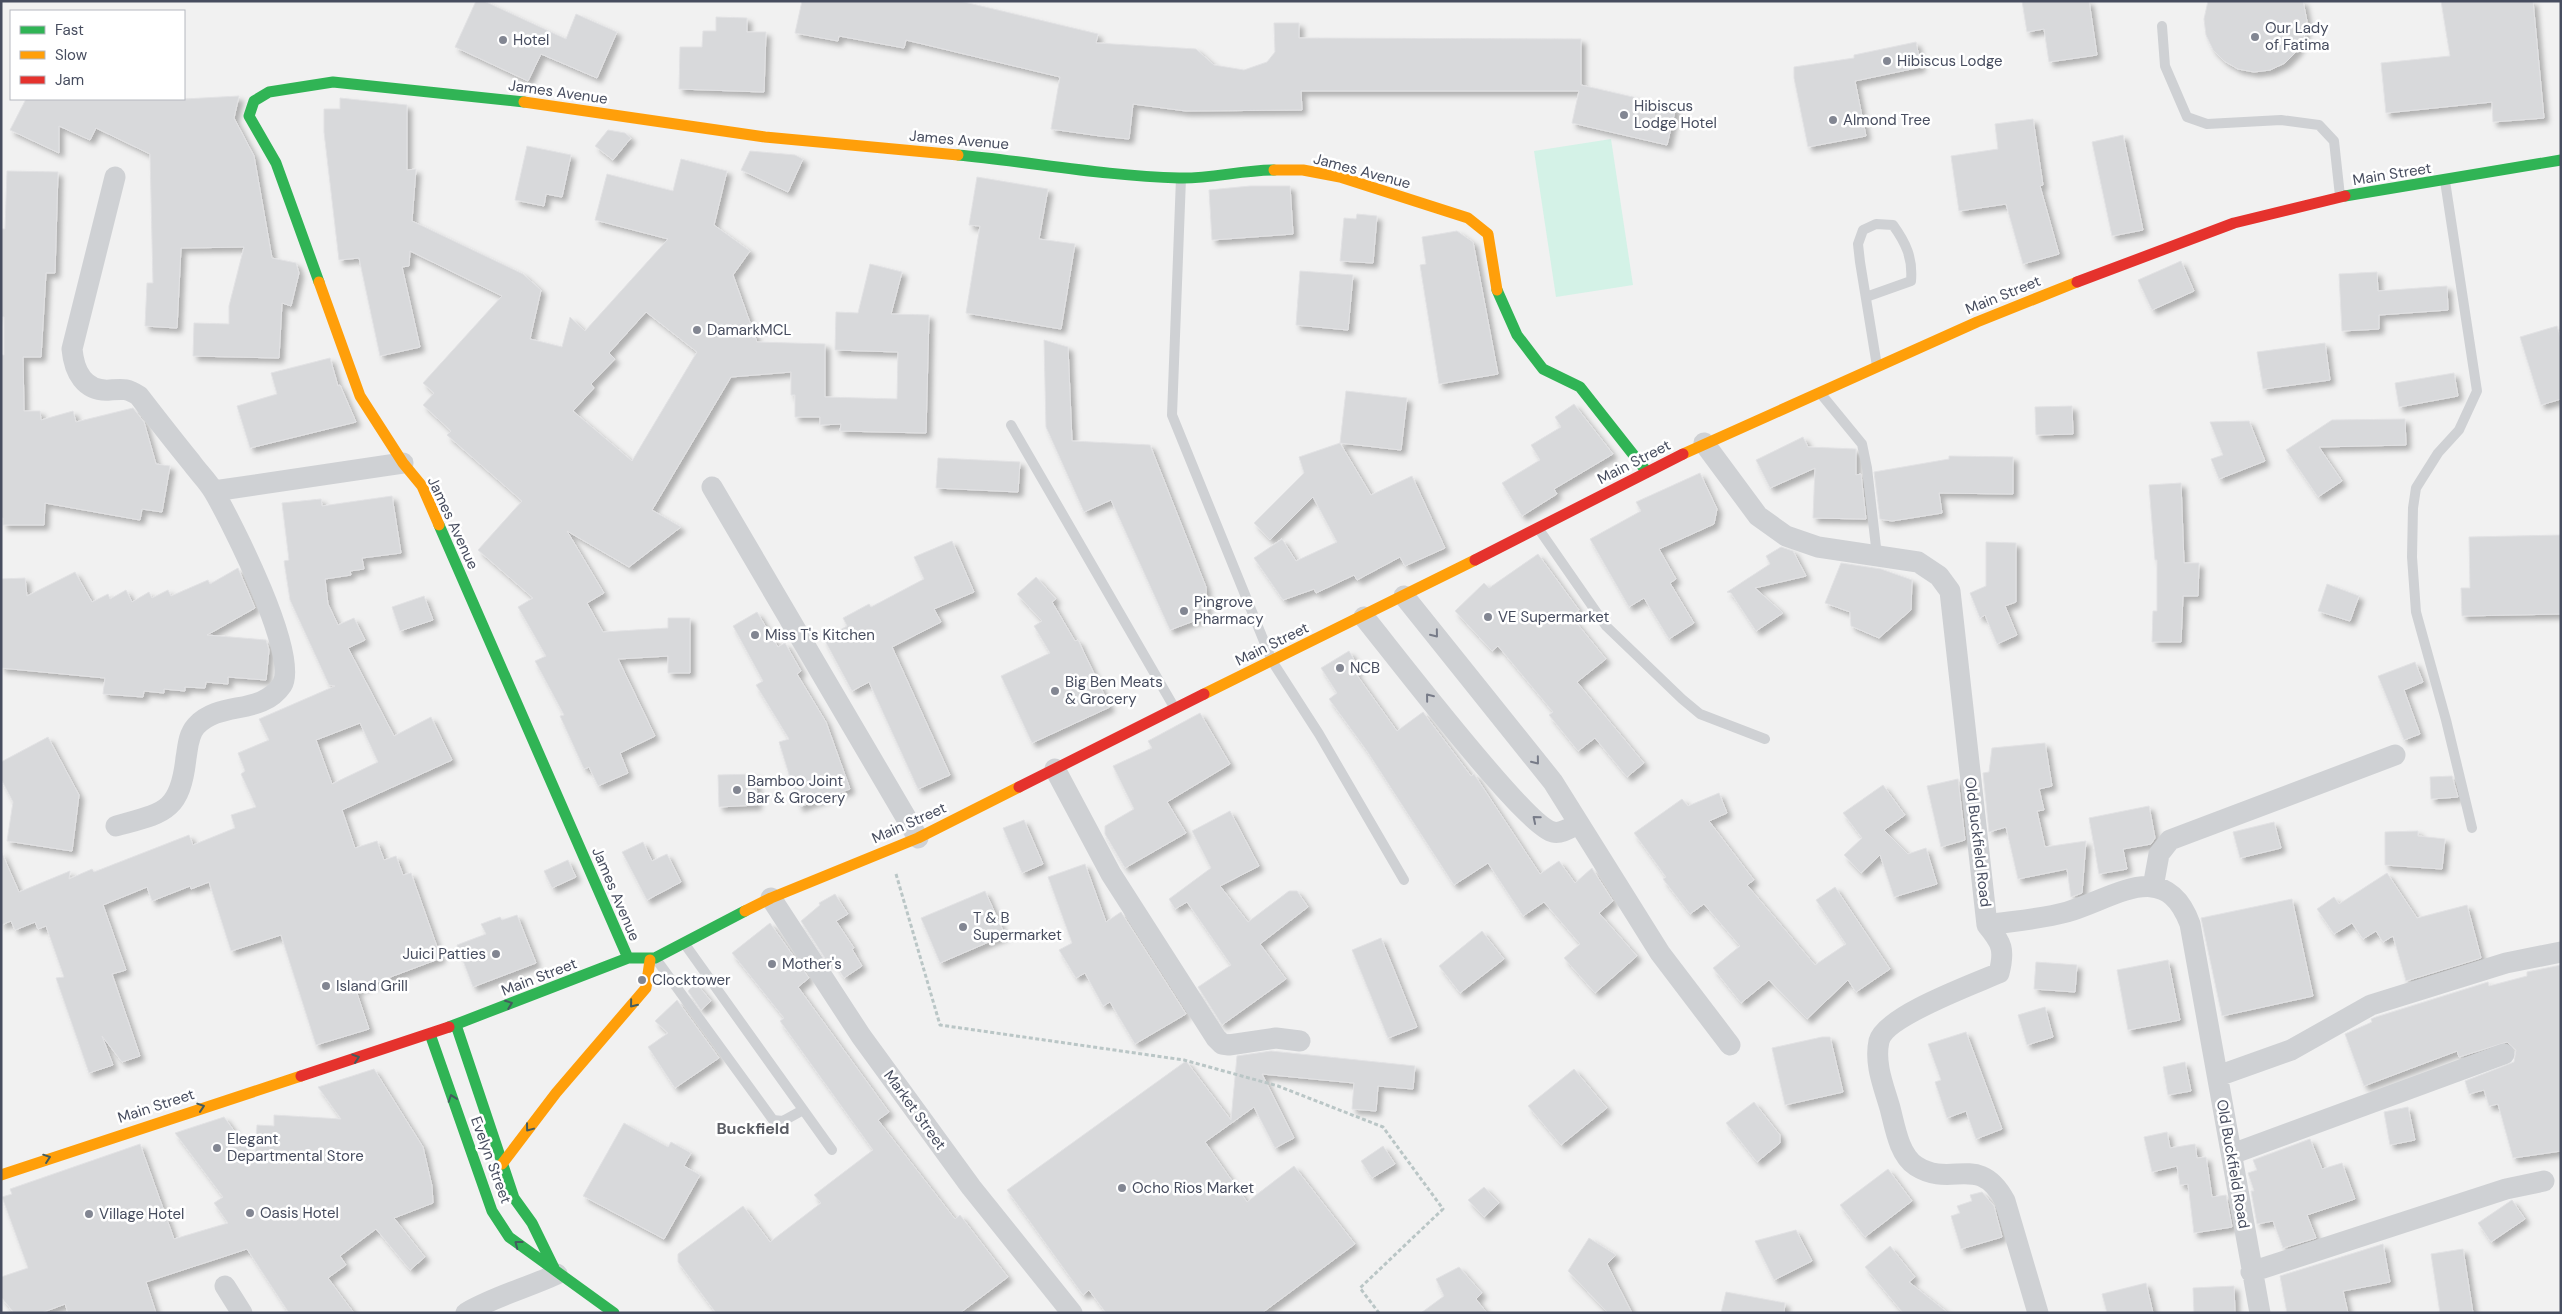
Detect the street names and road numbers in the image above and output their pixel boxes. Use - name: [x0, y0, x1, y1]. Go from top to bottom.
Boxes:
- street label: James Avenue: [507, 75, 609, 109]
- street label: James Avenue: [908, 126, 1010, 154]
- street label: James Avenue: [1311, 148, 1413, 194]
- street label: Main Street: [2351, 158, 2433, 190]
- street label: Main Street: [1962, 271, 2044, 319]
- street label: Main Street: [1594, 435, 1674, 489]
- street label: James Avenue: [423, 473, 483, 573]
- street label: Main Street: [1232, 618, 1312, 670]
- street label: Old Buckfield Road: [1960, 776, 1996, 908]
- street label: Main Street: [869, 798, 949, 848]
- street label: James Avenue: [587, 844, 645, 944]
- street label: Main Street: [498, 953, 580, 1001]
- street label: Market Street: [879, 1066, 951, 1154]
- street label: Main Street: [115, 1084, 197, 1128]
- street label: Old Buckfield Road: [2212, 1098, 2254, 1230]
- street label: Evelyn Street: [466, 1114, 516, 1206]

